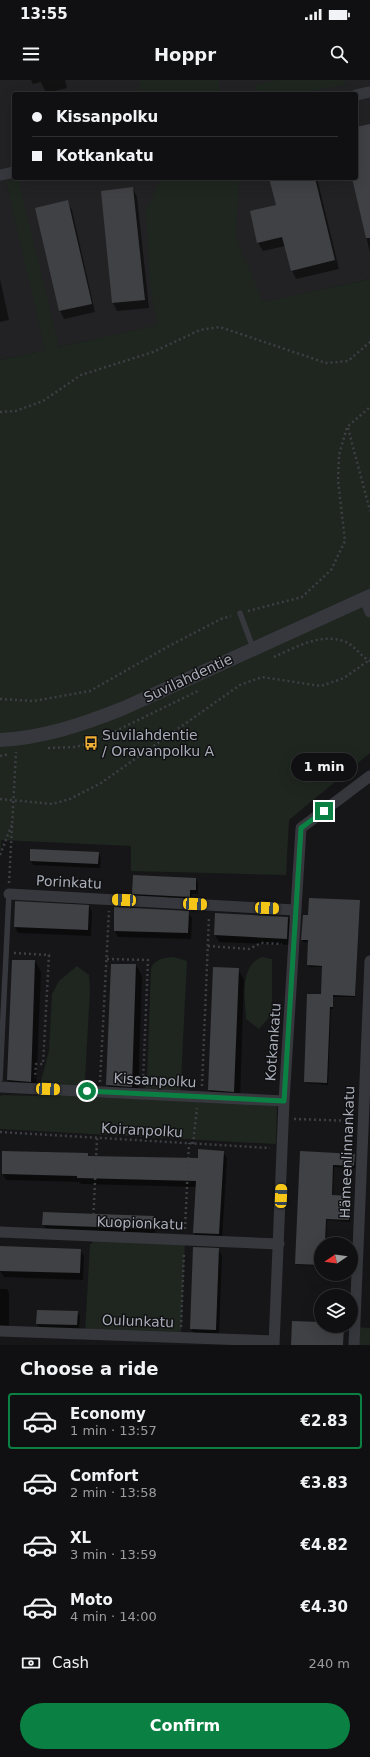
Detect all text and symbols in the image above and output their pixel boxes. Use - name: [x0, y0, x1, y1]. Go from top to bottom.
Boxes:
- text: 13:55: [20, 5, 68, 23]
- icon: menu: [20, 43, 42, 65]
- icon: search: [328, 43, 350, 65]
- text: Hoppr: [154, 44, 216, 65]
- text: Kissanpolku: [56, 108, 158, 126]
- text: Kotkankatu: [56, 147, 154, 165]
- street label: Suvilahdentie: [141, 651, 235, 705]
- place label: Suvilahdentie / Oravanpolku A: [102, 727, 215, 759]
- bus stop icon: Suvilahdentie / Oravanpolku A: [83, 735, 99, 751]
- callout: 1 min: [291, 753, 357, 781]
- text: 1 min: [304, 759, 344, 774]
- route end: [315, 802, 333, 820]
- street label: Porinkatu: [36, 872, 102, 892]
- car: [112, 893, 136, 907]
- car: [183, 897, 207, 911]
- car: [255, 901, 279, 915]
- street label: Kotkankatu: [262, 1002, 284, 1082]
- street label: Kissanpolku: [113, 1070, 197, 1090]
- car: [36, 1082, 60, 1096]
- route start: [78, 1082, 96, 1100]
- street label: Hämeenlinnankatu: [337, 1085, 357, 1219]
- street label: Koiranpolku: [101, 1120, 183, 1140]
- car: [275, 1184, 287, 1208]
- street label: Kuopionkatu: [96, 1213, 184, 1233]
- north arrow: [314, 1237, 358, 1281]
- map controls: [314, 1237, 358, 1333]
- button: layers: [314, 1289, 358, 1333]
- street label: Oulunkatu: [102, 1312, 174, 1330]
- text: Choose a ride: [20, 1358, 159, 1379]
- icon: car: [22, 1403, 58, 1439]
- text: Economy: [70, 1405, 146, 1423]
- text: €2.83: [301, 1412, 348, 1430]
- text: 1 min · 13:57: [70, 1423, 157, 1438]
- icon: car: [22, 1465, 58, 1501]
- text: Comfort: [70, 1467, 138, 1485]
- text: €3.83: [301, 1474, 348, 1492]
- text: 2 min · 13:58: [70, 1485, 157, 1500]
- icon: car: [22, 1527, 58, 1563]
- text: XL: [70, 1529, 91, 1547]
- text: €4.82: [301, 1536, 348, 1554]
- text: 3 min · 13:59: [70, 1547, 157, 1562]
- icon: car: [22, 1589, 58, 1625]
- text: Moto: [70, 1591, 113, 1609]
- text: €4.30: [301, 1598, 348, 1616]
- text: 4 min · 14:00: [70, 1609, 157, 1624]
- icon: cash: [20, 1652, 42, 1674]
- text: Cash: [52, 1654, 89, 1672]
- text: 240 m: [308, 1656, 350, 1671]
- button: Confirm: [20, 1703, 350, 1749]

